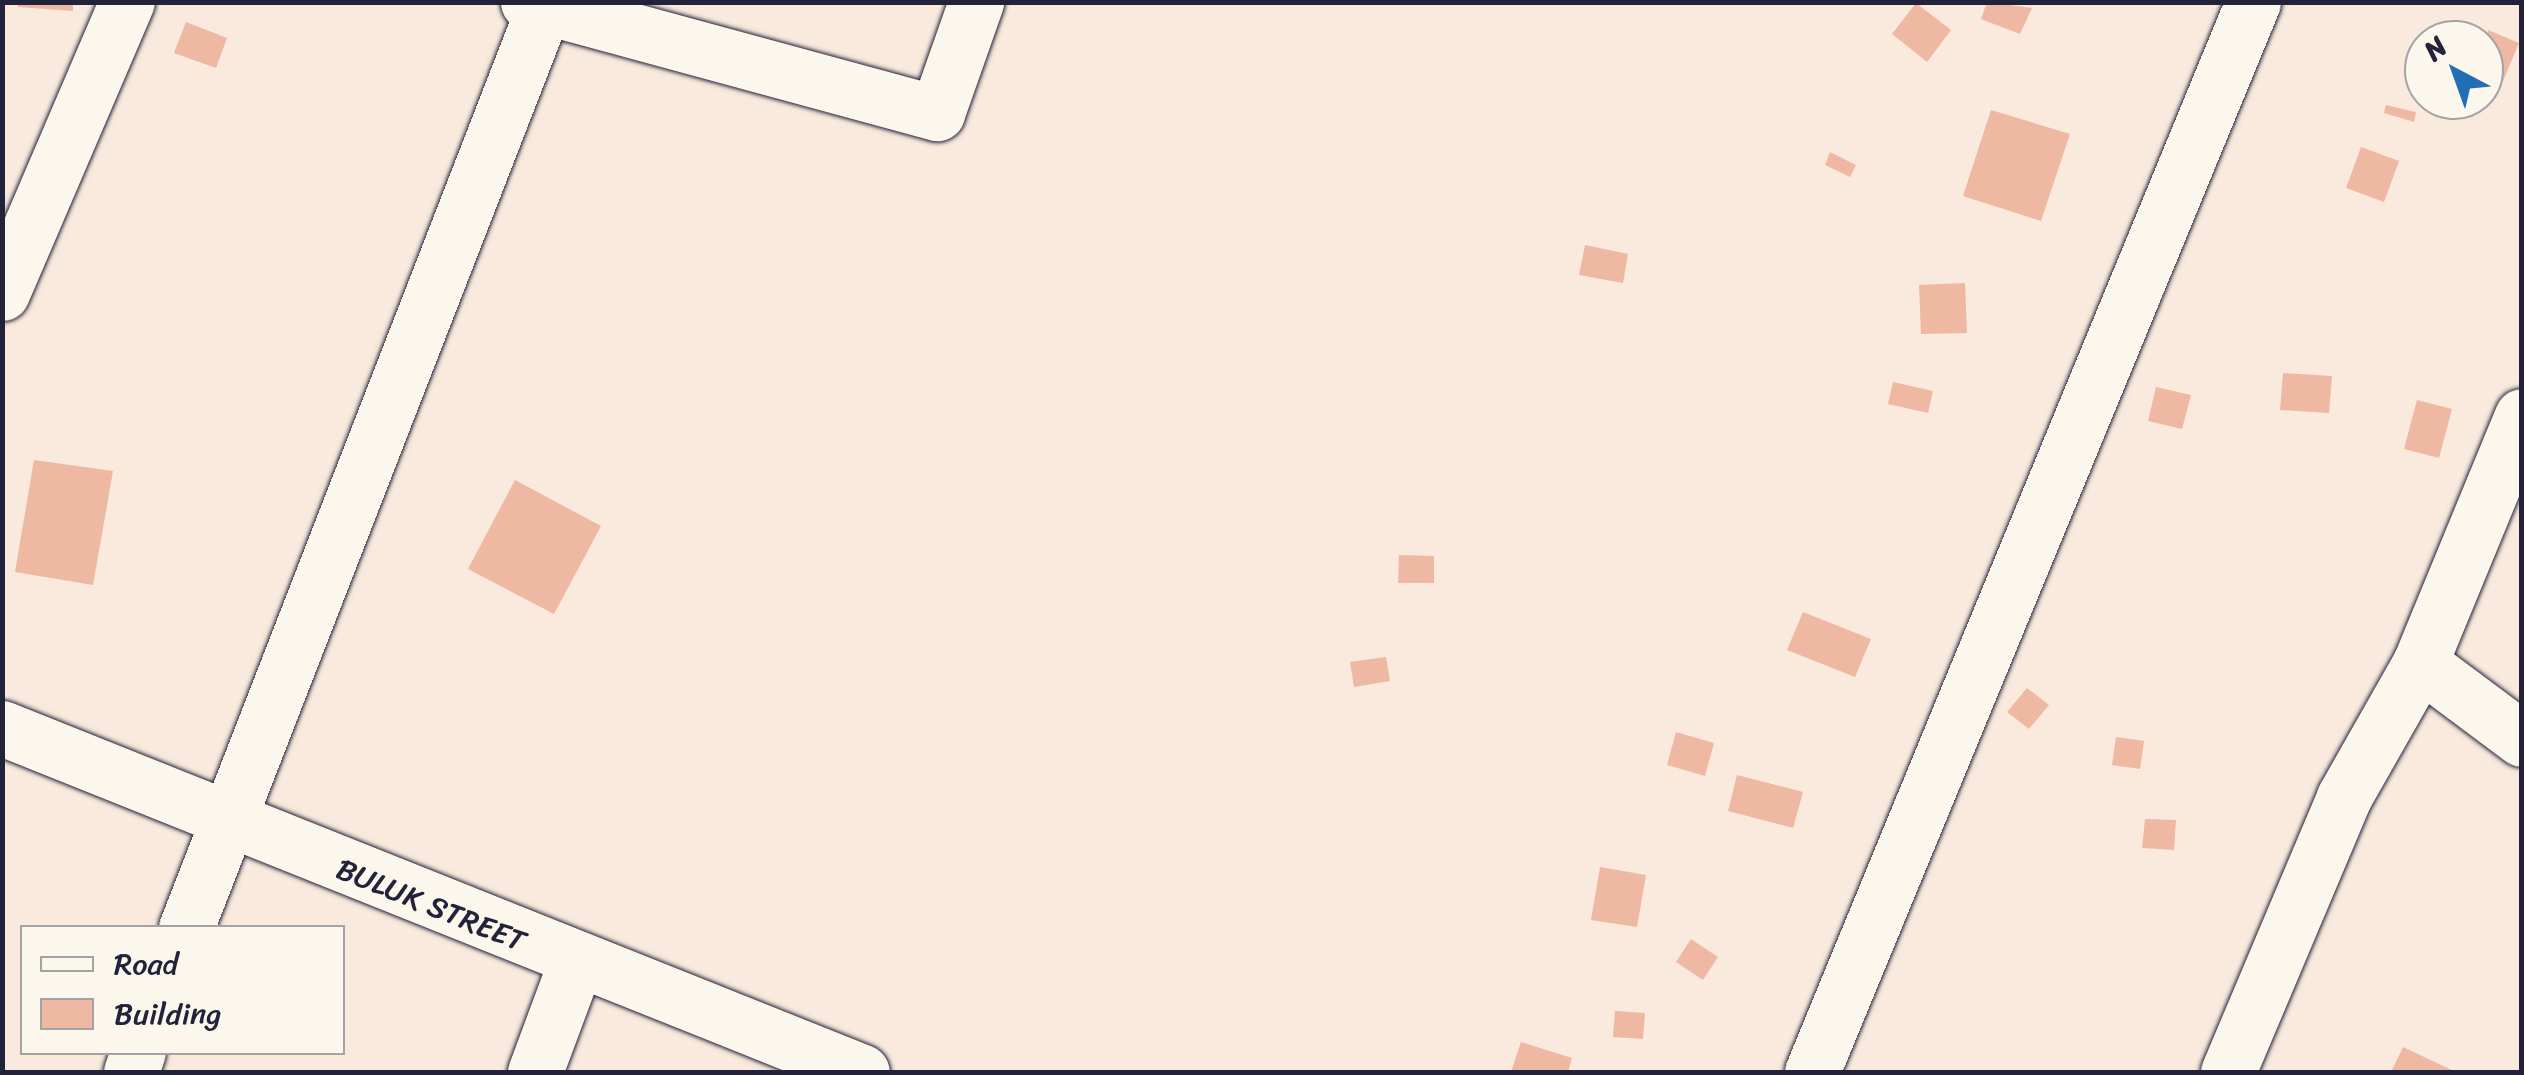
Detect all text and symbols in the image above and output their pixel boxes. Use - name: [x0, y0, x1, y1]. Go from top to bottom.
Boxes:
- north arrow: [2404, 20, 2504, 120]
- text: N: [2412, 24, 2459, 73]
- street label: BULUK STREET: [331, 851, 531, 959]
- legend: [20, 925, 345, 1055]
- text: Road: [114, 937, 178, 991]
- text: Building: [114, 987, 221, 1041]

